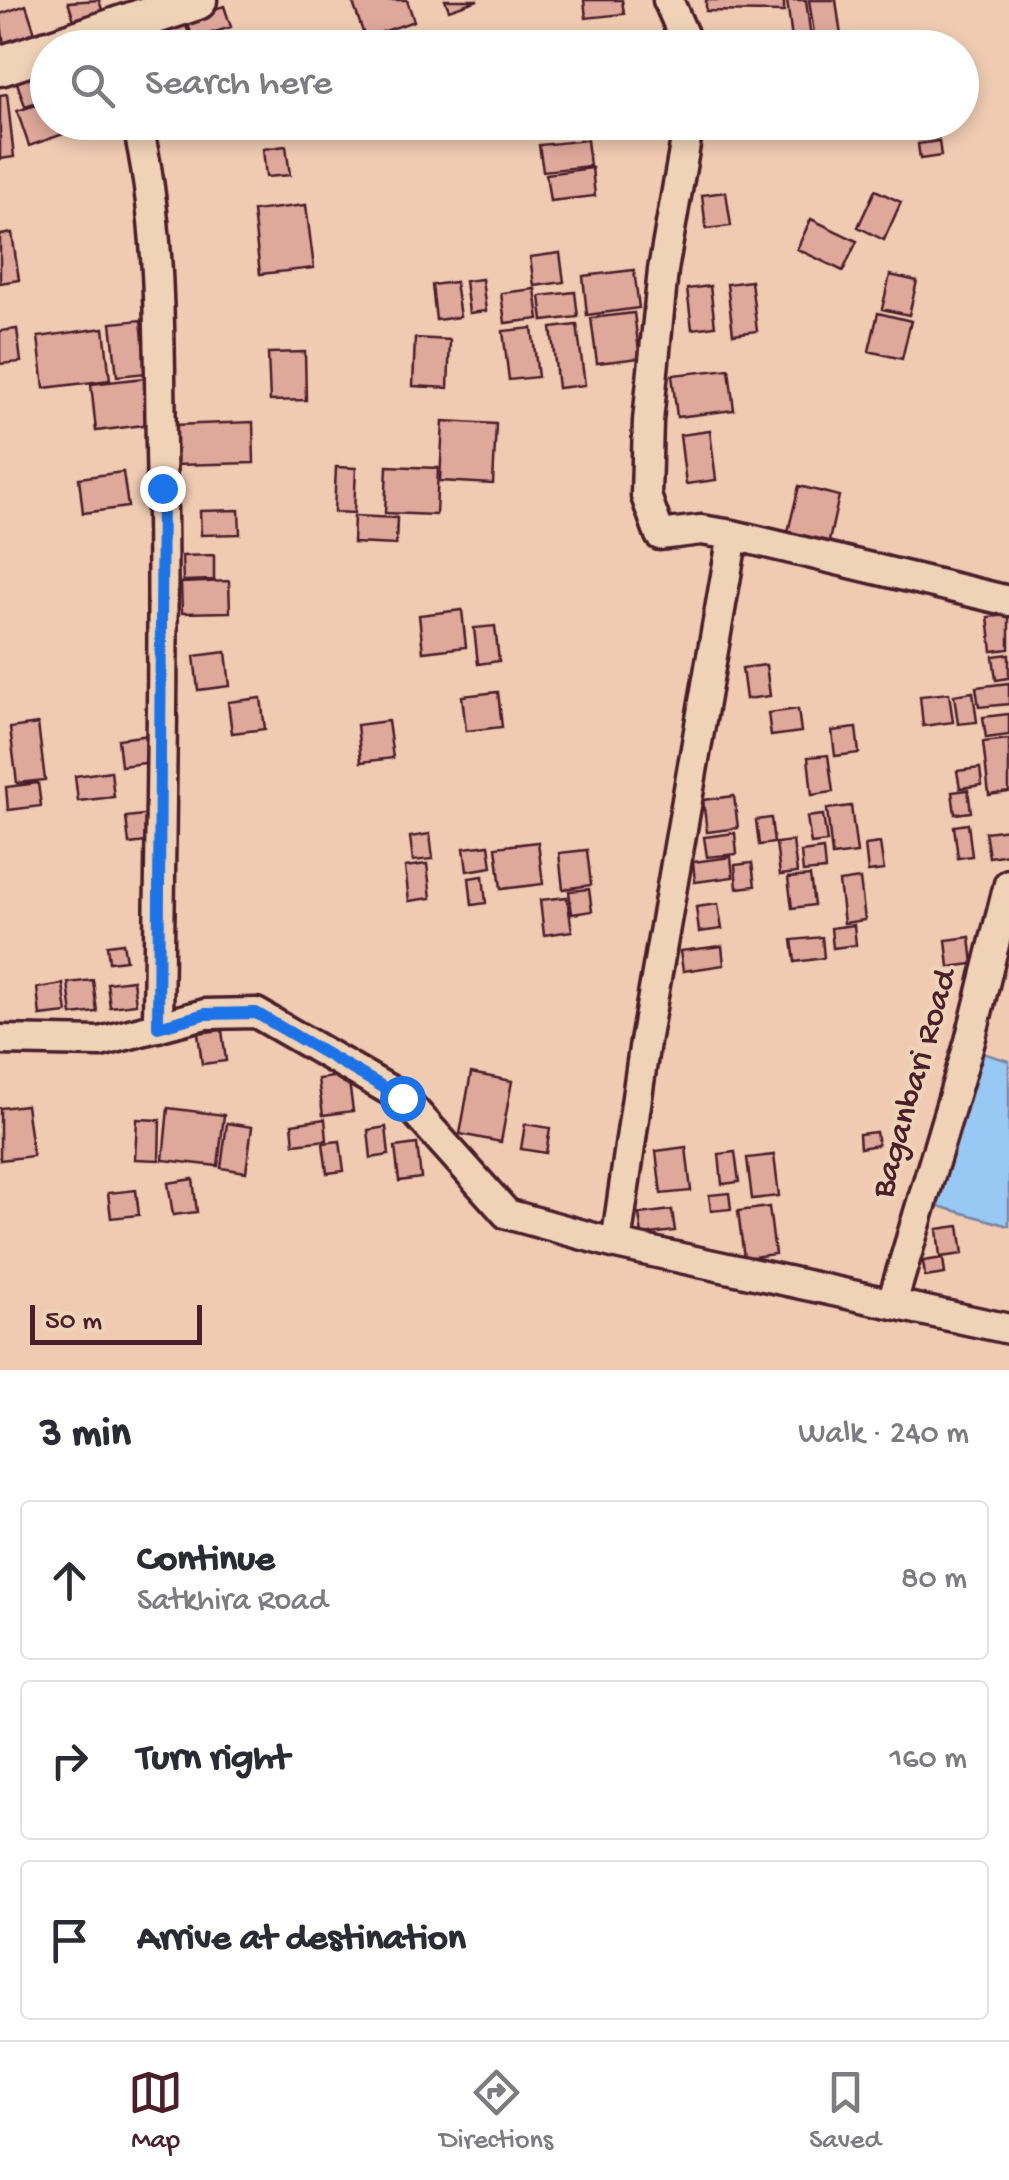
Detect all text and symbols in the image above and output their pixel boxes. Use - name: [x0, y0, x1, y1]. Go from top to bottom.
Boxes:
- search box: [30, 30, 979, 140]
- icon: search: [65, 58, 120, 113]
- text: Search here: [145, 63, 332, 107]
- route end: [140, 466, 186, 512]
- street label: Baganbari Road: [864, 963, 969, 1204]
- route start: [380, 1076, 426, 1122]
- scale bar: [30, 1300, 202, 1344]
- text: 50 m: [45, 1306, 102, 1339]
- text: 3 min: [40, 1411, 131, 1460]
- text: Walk · 240 m: [798, 1416, 969, 1454]
- text: Continue: [137, 1539, 275, 1583]
- icon: ahead: [42, 1553, 97, 1608]
- text: 80 m: [901, 1561, 967, 1599]
- text: Satkhira Road: [137, 1583, 328, 1621]
- icon: right: [42, 1733, 97, 1788]
- text: Turn right: [137, 1738, 289, 1782]
- text: 160 m: [889, 1741, 967, 1779]
- icon: arrive: [42, 1913, 97, 1968]
- text: Arrive at destination: [137, 1918, 466, 1962]
- tab: Map: [128, 2065, 183, 2158]
- tab: Directions: [439, 2065, 553, 2158]
- tab: Saved: [809, 2065, 881, 2158]

